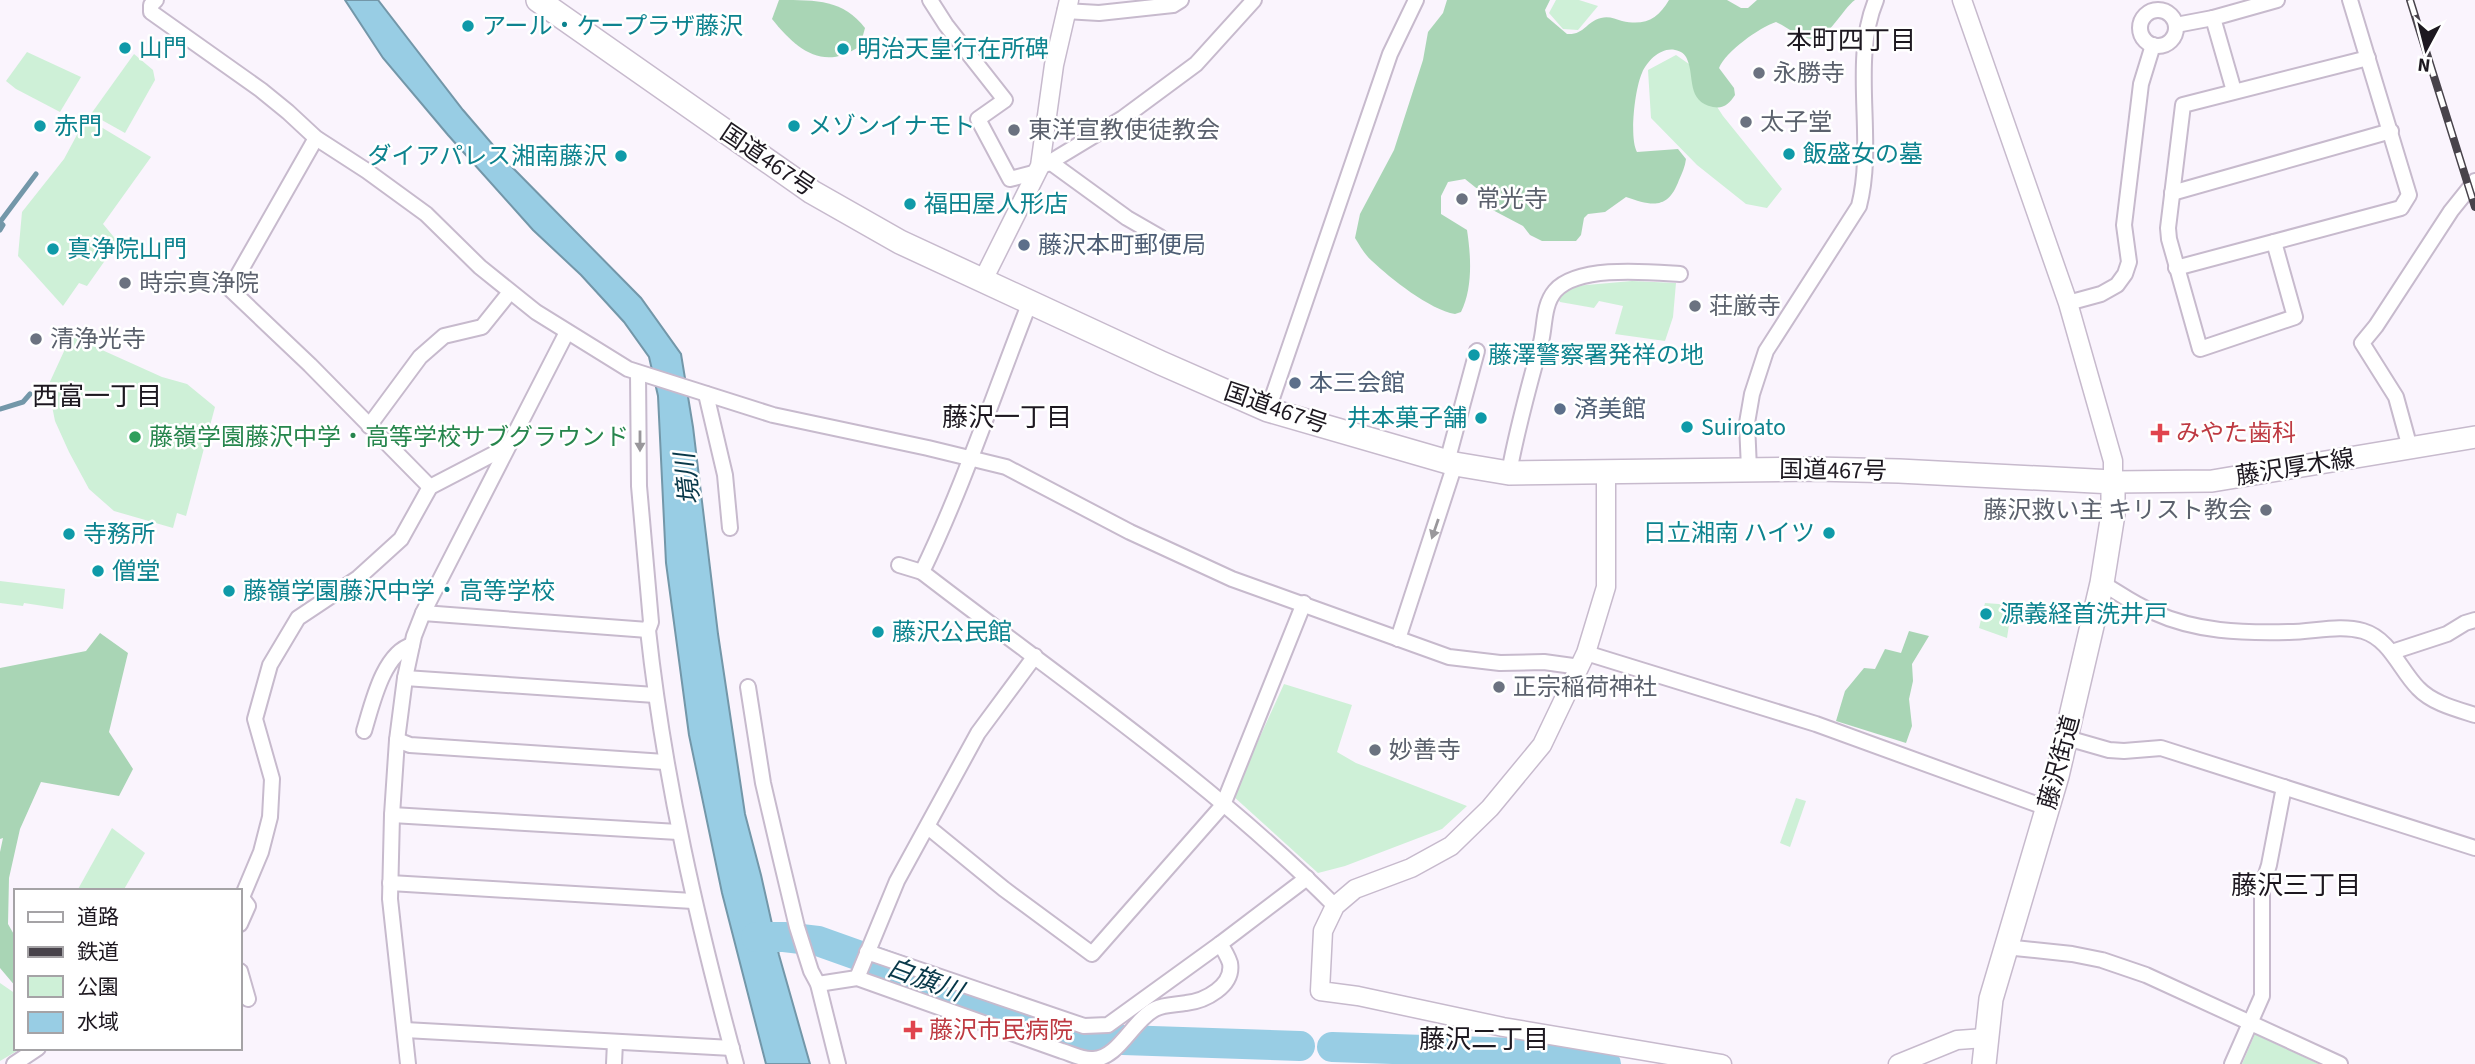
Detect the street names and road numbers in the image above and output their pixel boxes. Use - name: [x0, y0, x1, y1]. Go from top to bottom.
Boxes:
- street label: 国道467号: [713, 116, 822, 205]
- street label: 国道467号: [1219, 374, 1332, 443]
- street label: 藤沢厚木線: [2233, 441, 2357, 494]
- street label: 国道467号: [1779, 452, 1887, 489]
- street label: 藤沢街道: [2030, 711, 2089, 813]

